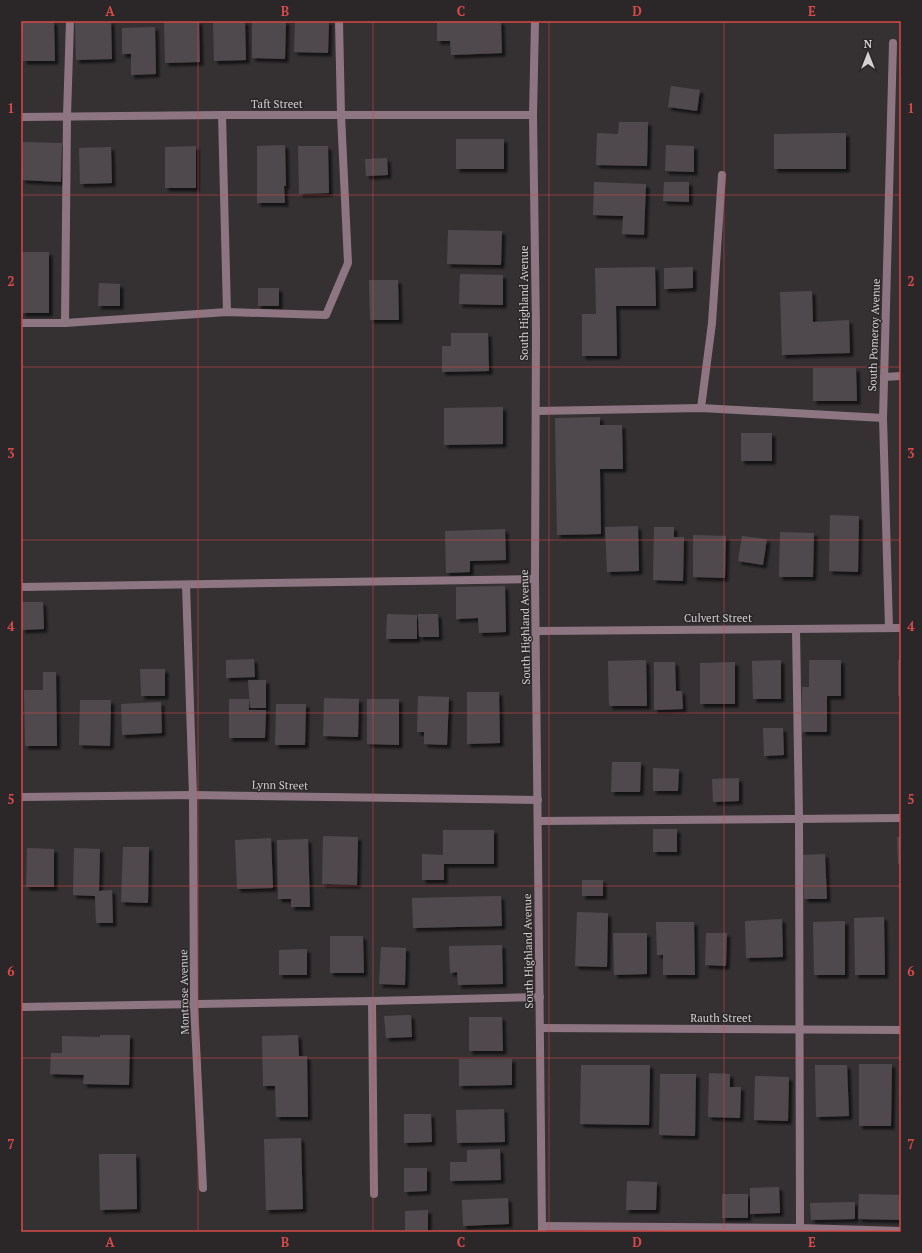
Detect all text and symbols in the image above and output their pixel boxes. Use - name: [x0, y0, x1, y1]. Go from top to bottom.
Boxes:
- text: A: [105, 2, 115, 20]
- text: B: [281, 2, 289, 20]
- text: C: [457, 2, 465, 20]
- text: D: [632, 2, 642, 20]
- text: E: [808, 2, 816, 20]
- north arrow: [848, 34, 888, 74]
- text: N: [864, 37, 873, 51]
- street label: Taft Street: [251, 97, 303, 111]
- text: 1: [7, 99, 15, 117]
- text: 1: [907, 99, 915, 117]
- street label: South Highland Avenue: [517, 245, 531, 361]
- text: 2: [7, 272, 15, 290]
- text: 2: [907, 272, 915, 290]
- street label: South Pomeroy Avenue: [865, 278, 883, 392]
- text: 3: [7, 444, 15, 462]
- text: 3: [907, 444, 915, 462]
- street label: South Highland Avenue: [517, 569, 533, 685]
- street label: Culvert Street: [684, 611, 752, 625]
- text: 4: [7, 617, 15, 635]
- text: 4: [907, 617, 915, 635]
- street label: Lynn Street: [252, 778, 308, 792]
- text: 5: [7, 790, 15, 808]
- text: 5: [907, 790, 915, 808]
- street label: South Highland Avenue: [520, 893, 536, 1009]
- street label: Montrose Avenue: [176, 949, 192, 1035]
- text: 6: [7, 962, 15, 980]
- text: 6: [907, 962, 915, 980]
- street label: Rauth Street: [690, 1011, 752, 1025]
- text: 7: [7, 1135, 15, 1153]
- text: 7: [907, 1135, 915, 1153]
- text: A: [105, 1233, 115, 1251]
- text: B: [281, 1233, 289, 1251]
- text: C: [457, 1233, 465, 1251]
- text: D: [632, 1233, 642, 1251]
- text: E: [808, 1233, 816, 1251]

